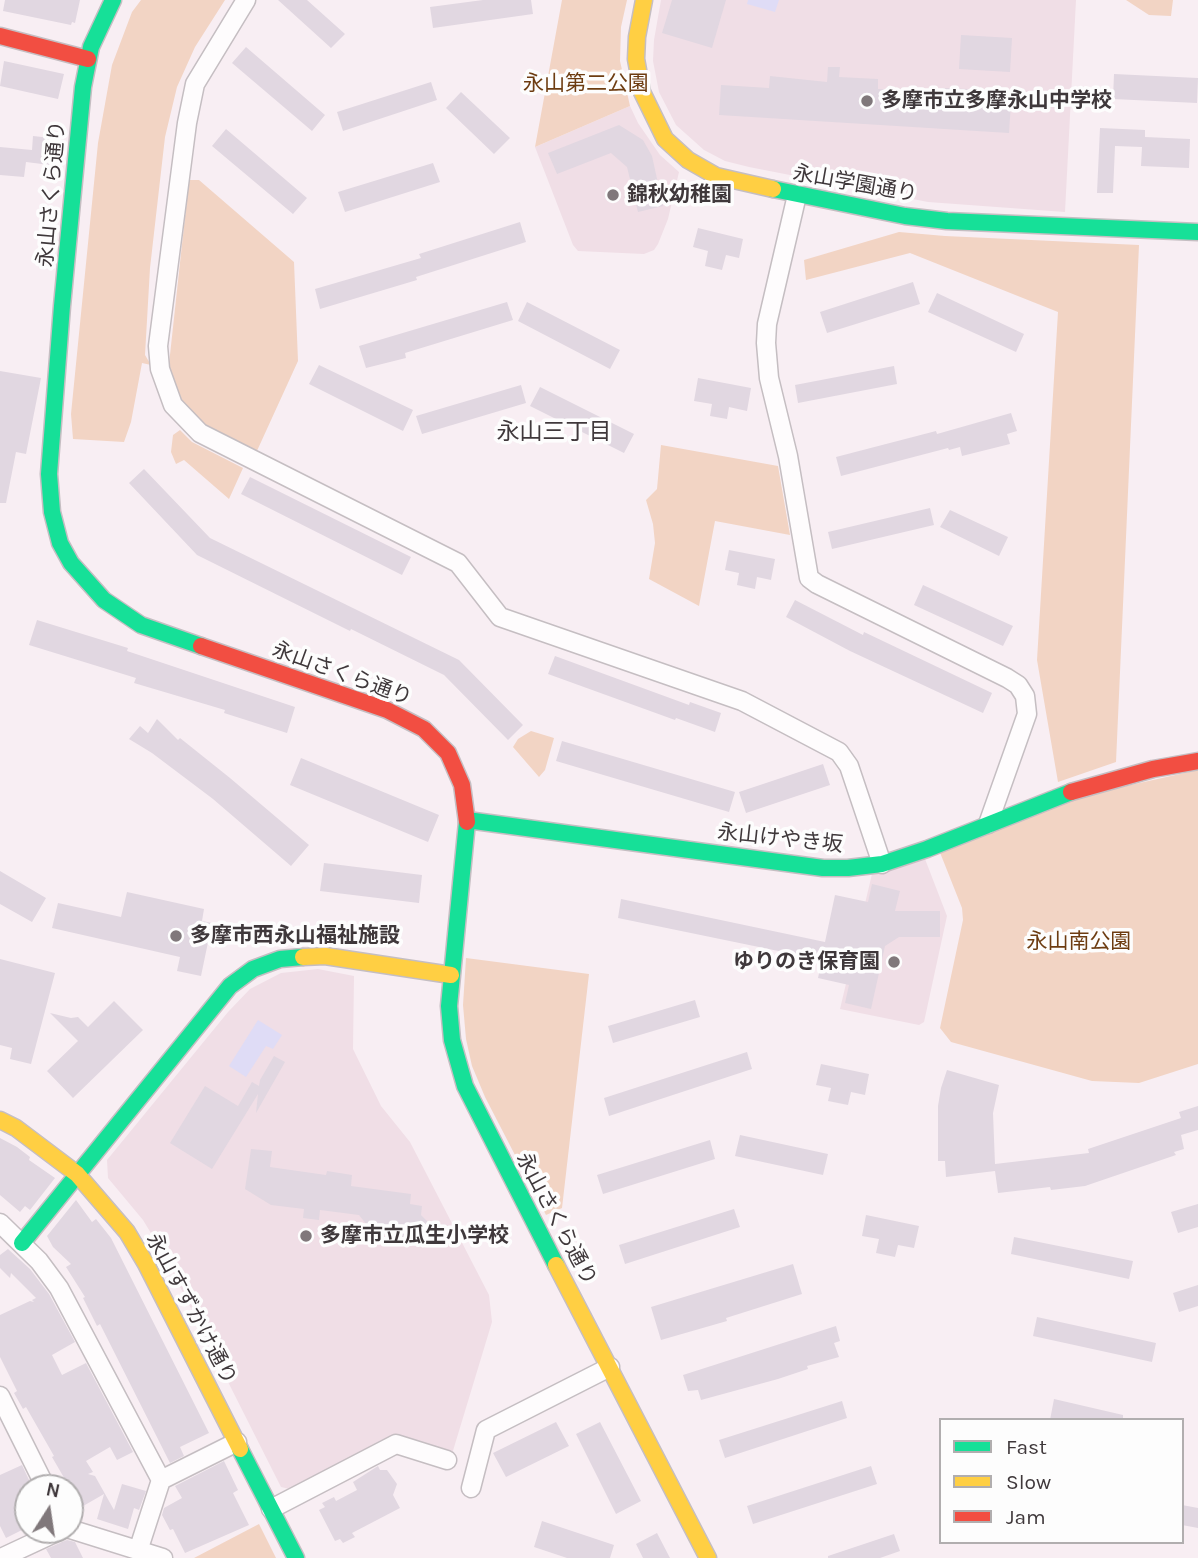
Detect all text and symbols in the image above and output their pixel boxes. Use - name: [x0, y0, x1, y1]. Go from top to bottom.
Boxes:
- park label: 永山第二公園: [523, 71, 649, 97]
- place label: 多摩市立多摩永山中学校: [881, 88, 1112, 114]
- marker: 多摩市立多摩永山中学校: [859, 93, 875, 109]
- street label: 永山さくら通り: [33, 120, 71, 268]
- street label: 永山学園通り: [791, 161, 919, 207]
- place label: 錦秋幼稚園: [627, 182, 732, 208]
- marker: 錦秋幼稚園: [605, 187, 621, 203]
- district label: 永山三丁目: [497, 418, 611, 446]
- street label: 永山さくら通り: [269, 637, 415, 711]
- street label: 永山けやき坂: [716, 820, 844, 858]
- place label: 多摩市西永山福祉施設: [190, 923, 400, 949]
- marker: 多摩市西永山福祉施設: [168, 928, 184, 944]
- park label: 永山南公園: [1027, 929, 1131, 955]
- place label: ゆりのき保育園: [733, 949, 880, 975]
- marker: ゆりのき保育園: [886, 954, 902, 970]
- street label: 永山さくら通り: [510, 1148, 602, 1290]
- place label: 多摩市立瓜生小学校: [320, 1223, 509, 1249]
- marker: 多摩市立瓜生小学校: [298, 1228, 314, 1244]
- street label: 永山すずかけ通り: [140, 1229, 242, 1389]
- legend: [939, 1418, 1184, 1544]
- text: Fast: [1006, 1435, 1047, 1459]
- text: Slow: [1006, 1470, 1051, 1494]
- north arrow: [14, 1474, 84, 1544]
- text: N: [44, 1478, 62, 1503]
- text: Jam: [1006, 1505, 1046, 1529]

